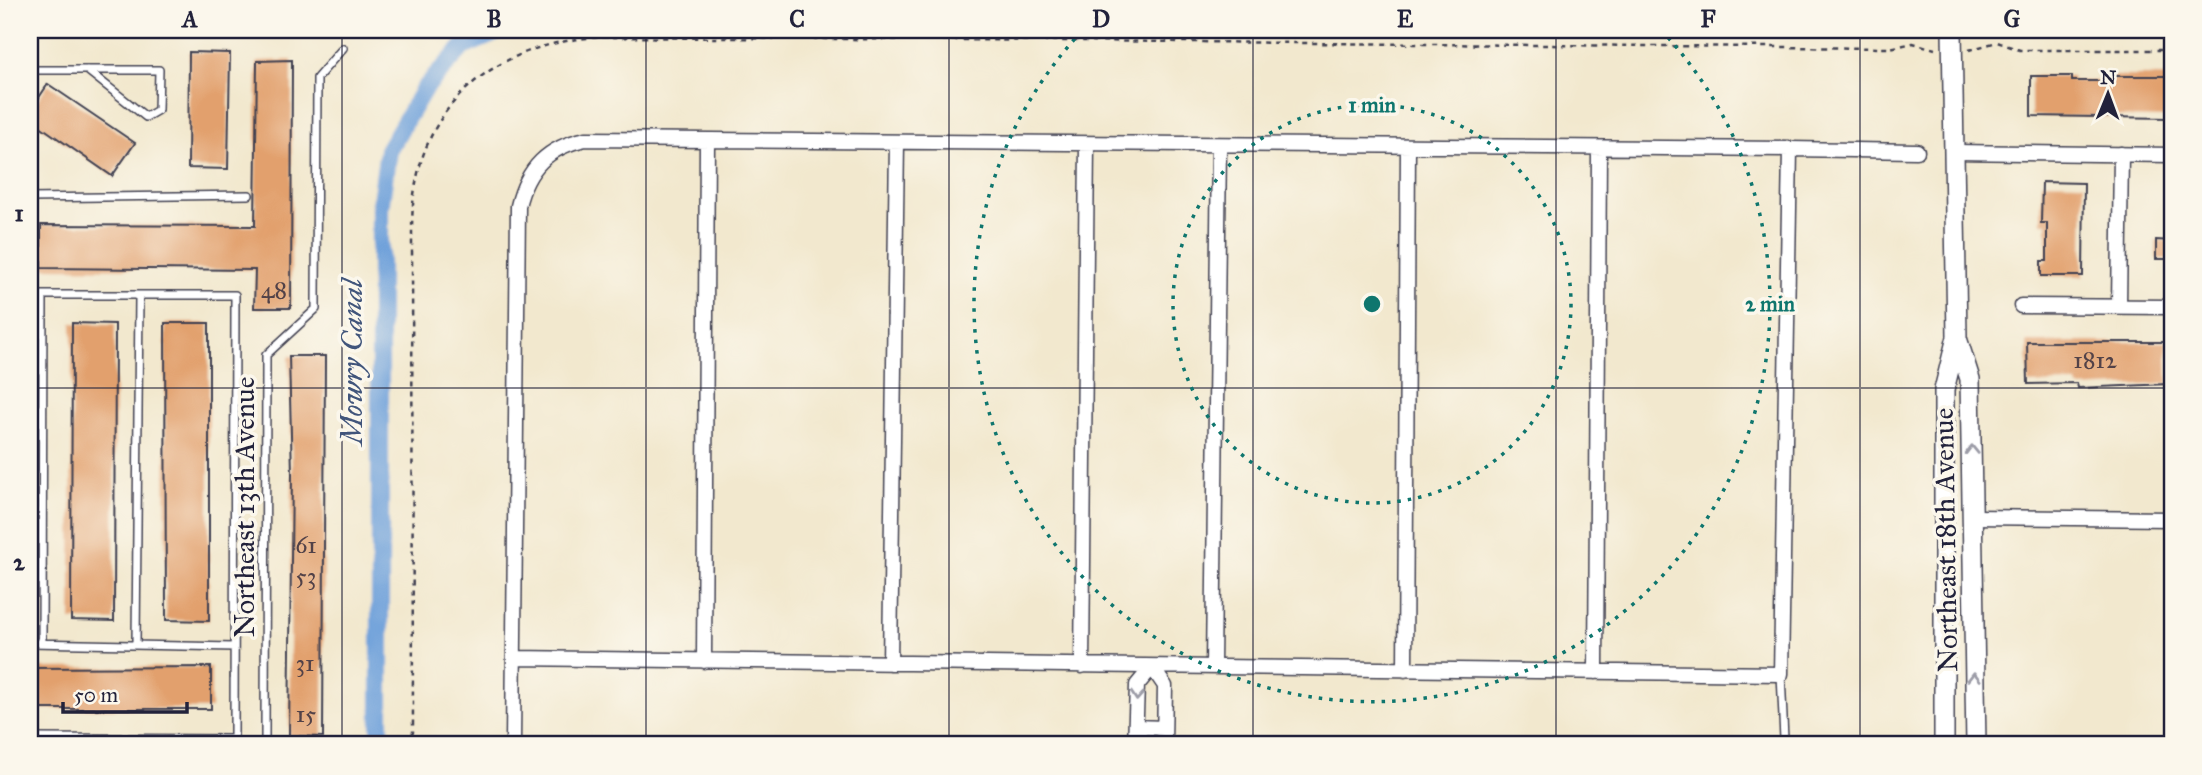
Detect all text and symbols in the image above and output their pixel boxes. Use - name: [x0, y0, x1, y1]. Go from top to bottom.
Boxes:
- text: A: [180, 5, 198, 33]
- text: B: [486, 5, 502, 33]
- text: C: [789, 5, 805, 33]
- text: D: [1092, 5, 1110, 33]
- text: E: [1397, 5, 1414, 33]
- text: F: [1700, 5, 1716, 33]
- text: G: [2004, 5, 2021, 33]
- north arrow: [2072, 60, 2142, 130]
- text: N: [2100, 66, 2117, 89]
- text: 1 min: [1348, 92, 1396, 118]
- text: 1: [14, 199, 24, 227]
- house number: 48: [261, 275, 287, 305]
- water label: Mowry Canal: [334, 276, 370, 448]
- text: 2 min: [1745, 291, 1795, 317]
- centre of rings: [1360, 292, 1384, 316]
- house number: 1812: [2073, 345, 2117, 375]
- street label: Northeast 13th Avenue: [227, 377, 262, 637]
- street label: Northeast 18th Avenue: [1926, 407, 1965, 673]
- one-way arrow: [1964, 444, 1980, 454]
- house number: 61: [295, 530, 317, 560]
- text: 2: [13, 548, 25, 576]
- house number: 53: [296, 561, 316, 591]
- house number: 31: [295, 648, 315, 678]
- scale bar: [63, 670, 187, 714]
- one-way arrow: [1966, 671, 1982, 682]
- text: 50 m: [74, 682, 119, 708]
- one-way arrow: [1130, 691, 1145, 702]
- house number: 15: [296, 699, 316, 729]

